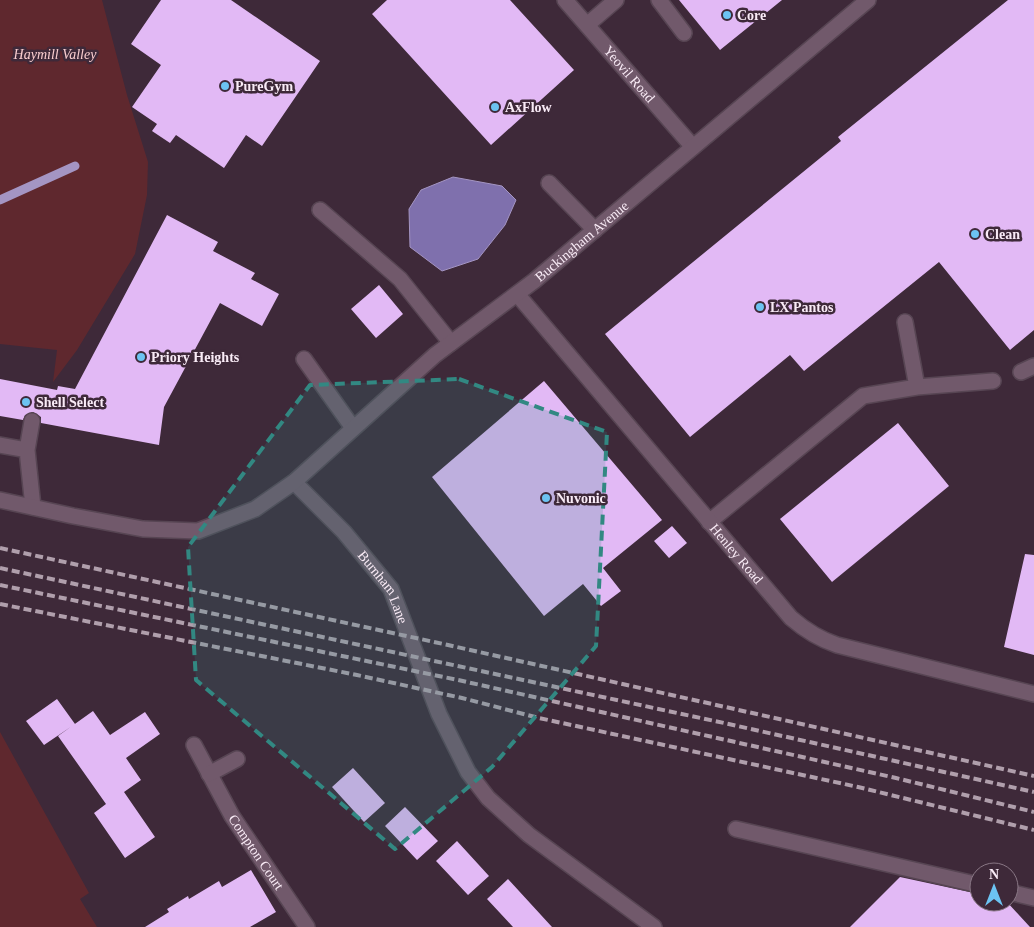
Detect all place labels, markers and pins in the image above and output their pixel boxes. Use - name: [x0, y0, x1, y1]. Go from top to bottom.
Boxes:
- place label: Core: [737, 8, 766, 23]
- marker: Core: [721, 9, 733, 21]
- place label: PureGym: [235, 79, 293, 94]
- marker: PureGym: [219, 80, 231, 92]
- place label: AxFlow: [505, 100, 553, 115]
- marker: AxFlow: [489, 101, 501, 113]
- place label: Clean: [985, 227, 1020, 242]
- marker: Clean: [969, 228, 981, 240]
- place label: LX Pantos: [770, 300, 834, 315]
- marker: LX Pantos: [754, 301, 766, 313]
- place label: Priory Heights: [151, 350, 240, 365]
- marker: Priory Heights: [135, 351, 147, 363]
- place label: Shell Select: [36, 395, 104, 410]
- marker: Shell Select: [20, 396, 32, 408]
- place label: Nuvonic: [556, 491, 606, 506]
- marker: Nuvonic: [540, 492, 552, 504]

